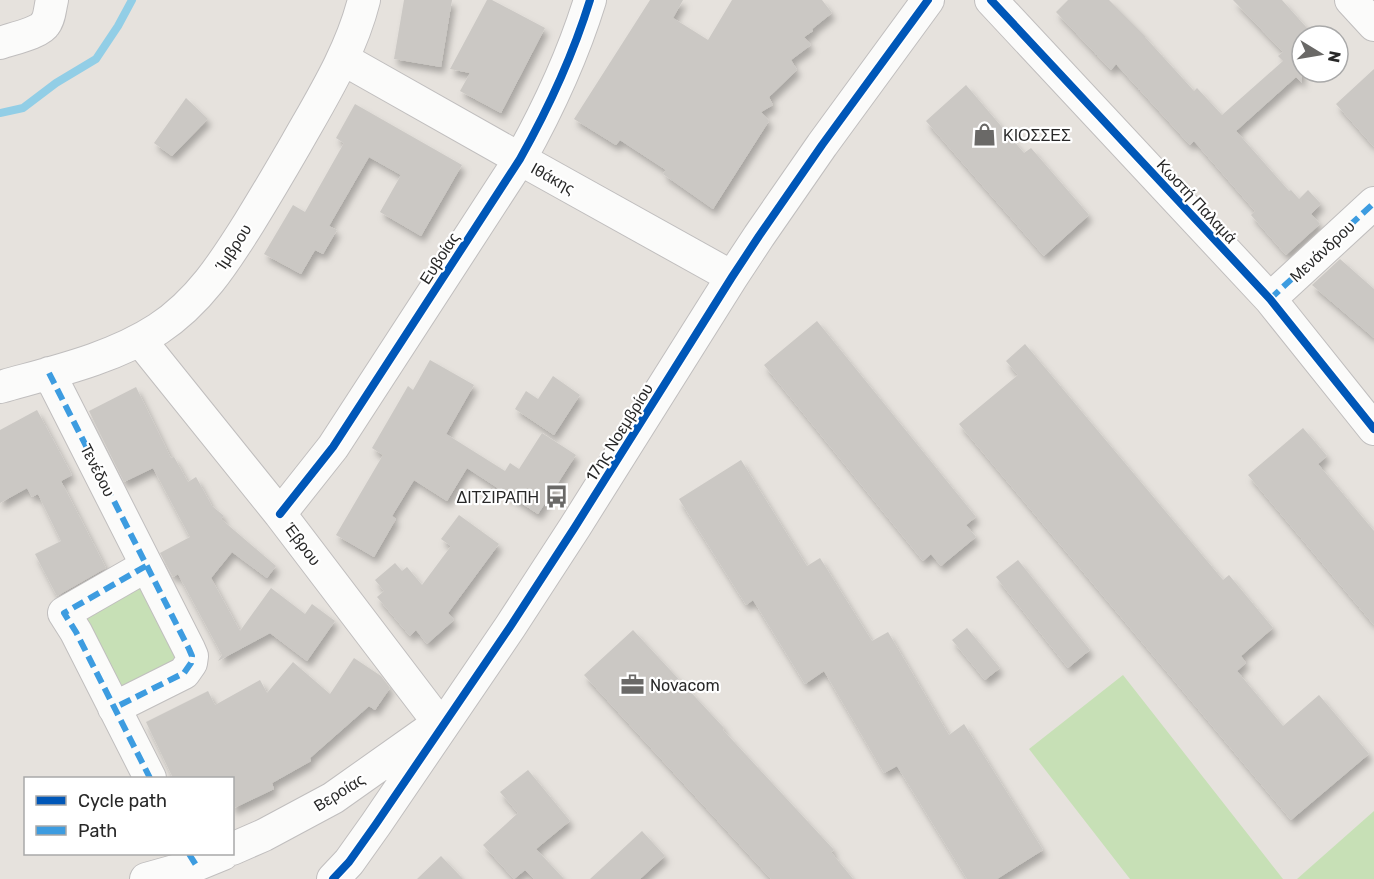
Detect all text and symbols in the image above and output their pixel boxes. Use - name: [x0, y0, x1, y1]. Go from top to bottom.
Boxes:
- north arrow: [1290, 24, 1350, 84]
- text: N: [1324, 49, 1345, 64]
- shop icon: ΚΙΟΣΣΕΣ: [972, 122, 998, 148]
- place label: ΚΙΟΣΣΕΣ: [1003, 126, 1071, 145]
- street label: Κωστή Παλαμά: [1153, 155, 1241, 247]
- street label: Ιθάκης: [528, 159, 578, 198]
- street label: Μενάνδρου: [1286, 217, 1359, 286]
- street label: Ίμβρου: [211, 221, 255, 275]
- street label: Ευβοίας: [416, 229, 463, 288]
- street label: 17ης Νοεμβρίου: [582, 380, 657, 485]
- street label: Τενέδου: [76, 441, 119, 500]
- bus stop icon: ΔΙΤΣΙΡΑΠΗ: [544, 484, 570, 510]
- place label: ΔΙΤΣΙΡΑΠΗ: [456, 488, 539, 507]
- street label: Έβρου: [280, 518, 325, 569]
- office icon: Novacom: [619, 672, 645, 698]
- place label: Novacom: [650, 676, 720, 695]
- street label: Βεροίας: [310, 769, 368, 815]
- legend: [24, 777, 234, 855]
- text: Cycle path: [78, 790, 167, 812]
- text: Path: [78, 820, 117, 842]

